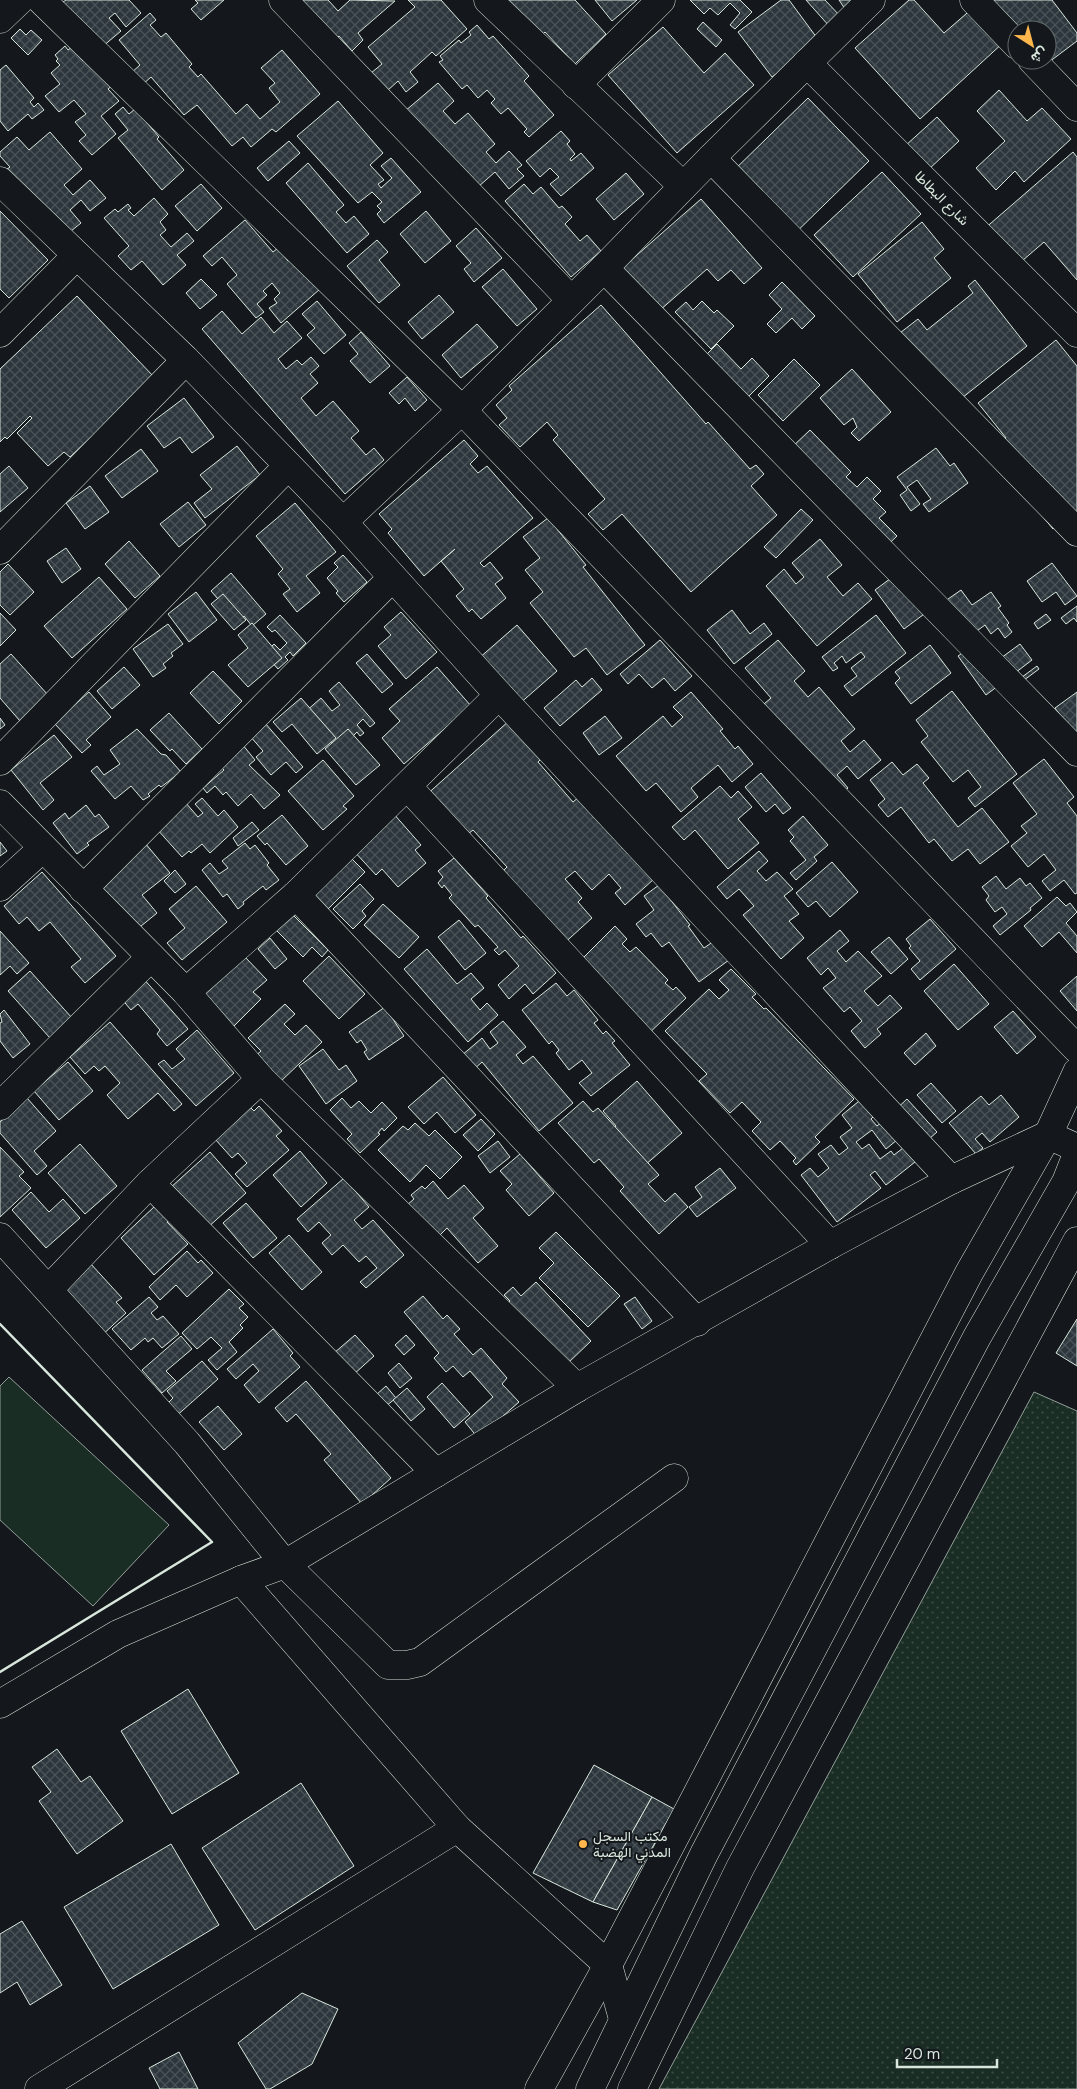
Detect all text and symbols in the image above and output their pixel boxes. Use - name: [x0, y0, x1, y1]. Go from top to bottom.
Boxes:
- north arrow: [1007, 20, 1057, 70]
- text: ش: [1027, 43, 1052, 68]
- street label: شارع البطاطا: [910, 167, 973, 230]
- place label: مكتب السجل المدني الهضبة: [593, 1827, 671, 1864]
- marker: مكتب السجل المدني الهضبة: [577, 1838, 589, 1850]
- scale bar: [897, 2036, 997, 2068]
- text: 20 m: [904, 2044, 940, 2064]

